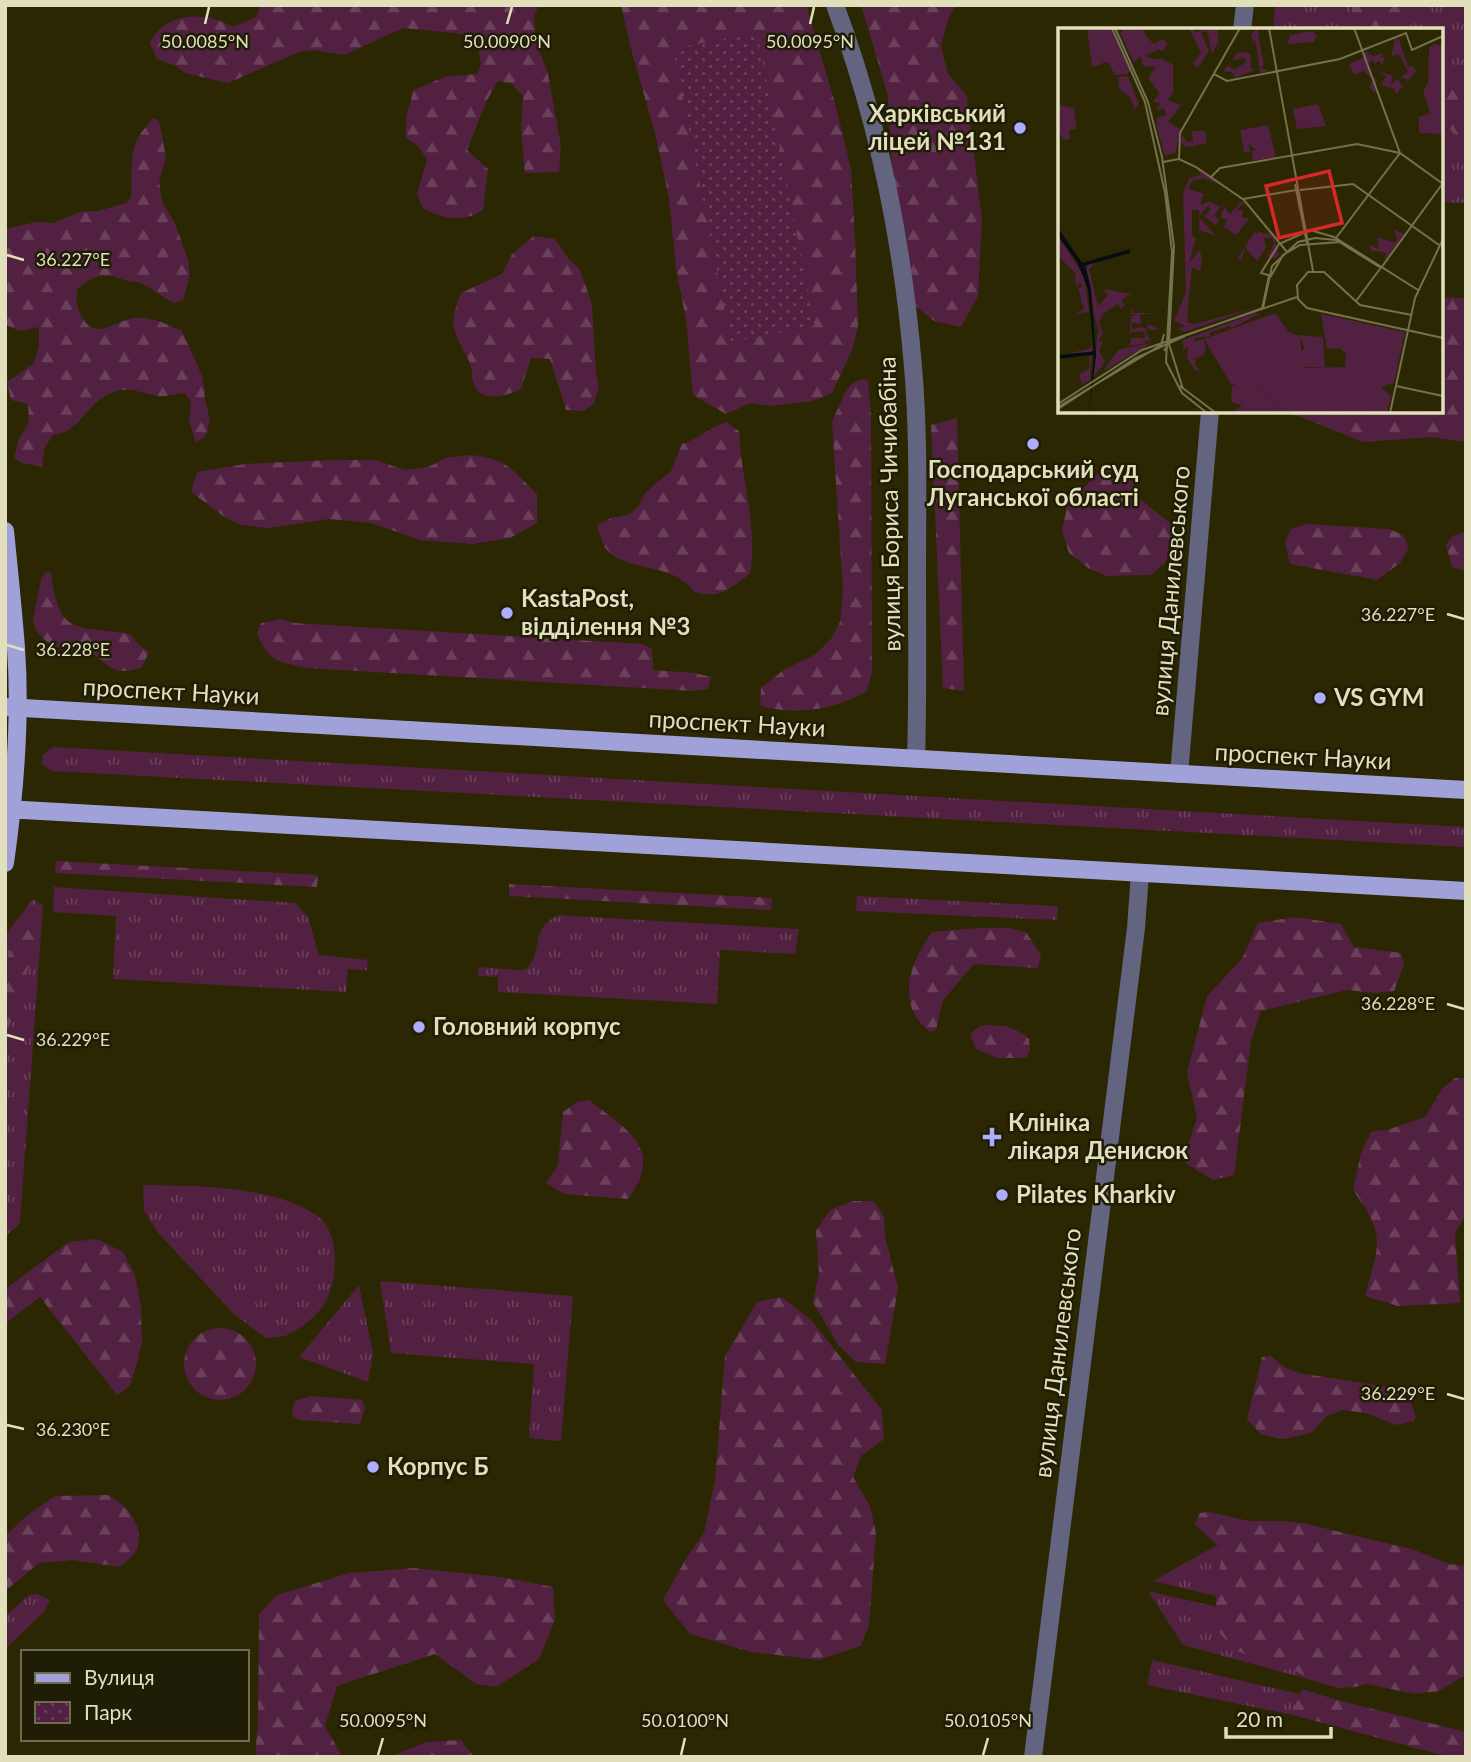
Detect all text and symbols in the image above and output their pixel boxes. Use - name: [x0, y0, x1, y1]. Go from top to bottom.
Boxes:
- inset map: [1058, 28, 1443, 413]
- text: 50.0085°N: [161, 30, 249, 52]
- text: 50.0090°N: [463, 30, 551, 52]
- text: 50.0095°N: [766, 30, 854, 52]
- place label: Харківський ліцей №131: [868, 98, 1006, 155]
- marker: Харківський ліцей №131: [1012, 120, 1028, 136]
- text: 36.227°E: [36, 248, 110, 270]
- street label: вулиця Бориса Чичибабіна: [871, 356, 906, 652]
- marker: Господарський суд Луганської області: [1025, 436, 1041, 452]
- place label: Господарський суд Луганської області: [926, 454, 1139, 511]
- street label: вулиця Данилевського: [1144, 464, 1195, 717]
- place label: KastaPost, відділення №3: [521, 583, 690, 640]
- text: 36.227°E: [1361, 603, 1435, 625]
- marker: KastaPost, відділення №3: [499, 605, 515, 621]
- text: 36.228°E: [36, 638, 110, 660]
- street label: проспект Науки: [82, 671, 260, 710]
- place label: VS GYM: [1333, 682, 1424, 711]
- marker: VS GYM: [1312, 690, 1328, 706]
- street label: проспект Науки: [648, 703, 826, 742]
- street label: проспект Науки: [1214, 736, 1392, 775]
- text: 36.228°E: [1361, 992, 1435, 1014]
- place label: Головний корпус: [433, 1011, 621, 1040]
- marker: Головний корпус: [411, 1019, 427, 1035]
- text: 36.229°E: [36, 1028, 110, 1050]
- place label: Клініка лікаря Денисюк: [1008, 1107, 1188, 1164]
- marker: Клініка лікаря Денисюк: [982, 1127, 1002, 1147]
- place label: Pilates Kharkiv: [1016, 1179, 1176, 1208]
- marker: Pilates Kharkiv: [994, 1187, 1010, 1203]
- street label: вулиця Данилевського: [1027, 1226, 1086, 1479]
- text: 36.229°E: [1361, 1382, 1435, 1404]
- text: 36.230°E: [36, 1418, 110, 1440]
- place label: Корпус Б: [387, 1451, 489, 1480]
- marker: Корпус Б: [365, 1459, 381, 1475]
- legend: [21, 1650, 248, 1741]
- text: Вулиця: [84, 1664, 155, 1689]
- scale bar: [1226, 1696, 1331, 1740]
- text: Парк: [84, 1699, 132, 1724]
- text: 20 m: [1236, 1706, 1283, 1731]
- text: 50.0095°N: [339, 1709, 427, 1731]
- text: 50.0100°N: [641, 1709, 729, 1731]
- text: 50.0105°N: [944, 1709, 1032, 1731]

